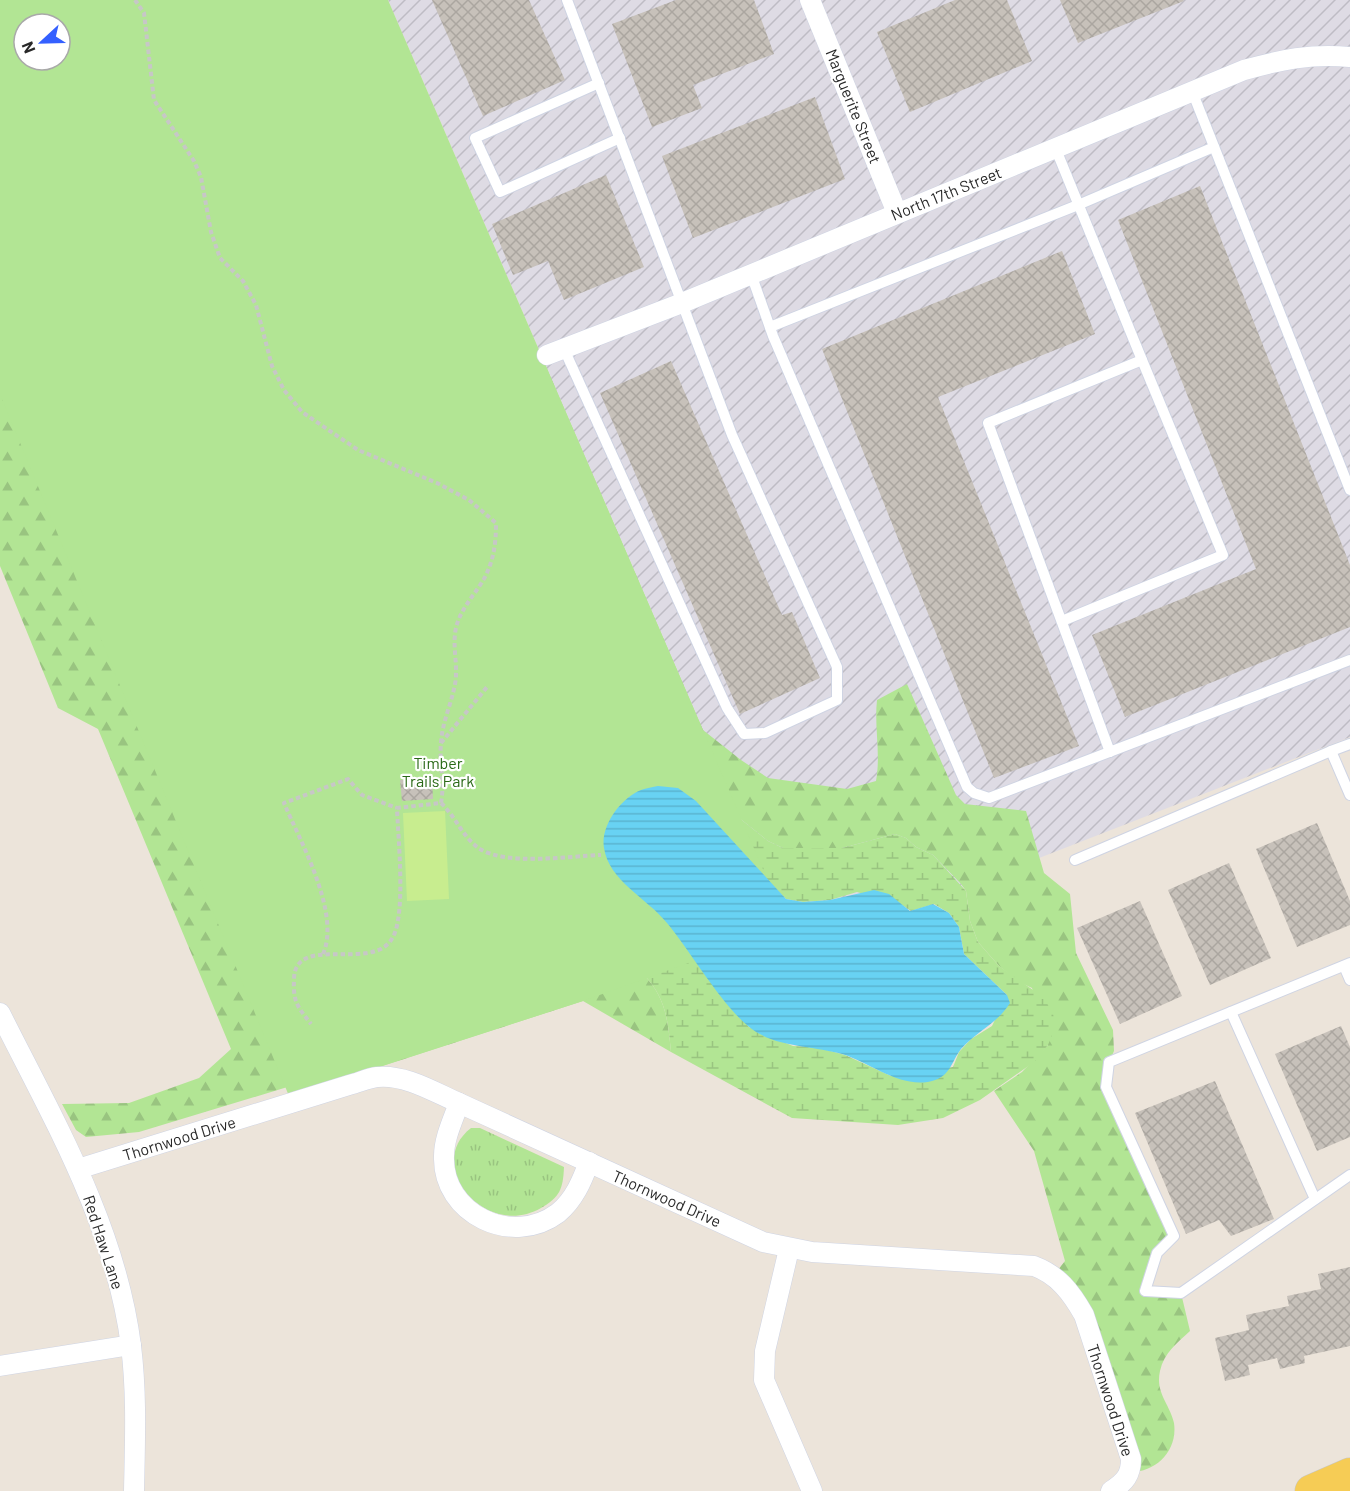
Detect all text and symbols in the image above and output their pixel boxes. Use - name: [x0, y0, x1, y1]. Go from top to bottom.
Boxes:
- north arrow: [12, 12, 72, 72]
- text: N: [17, 39, 38, 56]
- street label: Marguerite Street: [822, 46, 886, 166]
- street label: North 17th Street: [888, 162, 1004, 224]
- park label: Timber Trails Park: [402, 753, 474, 790]
- street label: Thornwood Drive: [120, 1112, 238, 1164]
- street label: Thornwood Drive: [610, 1166, 724, 1230]
- street label: Red Haw Lane: [80, 1193, 128, 1291]
- street label: Thornwood Drive: [1084, 1341, 1138, 1459]

